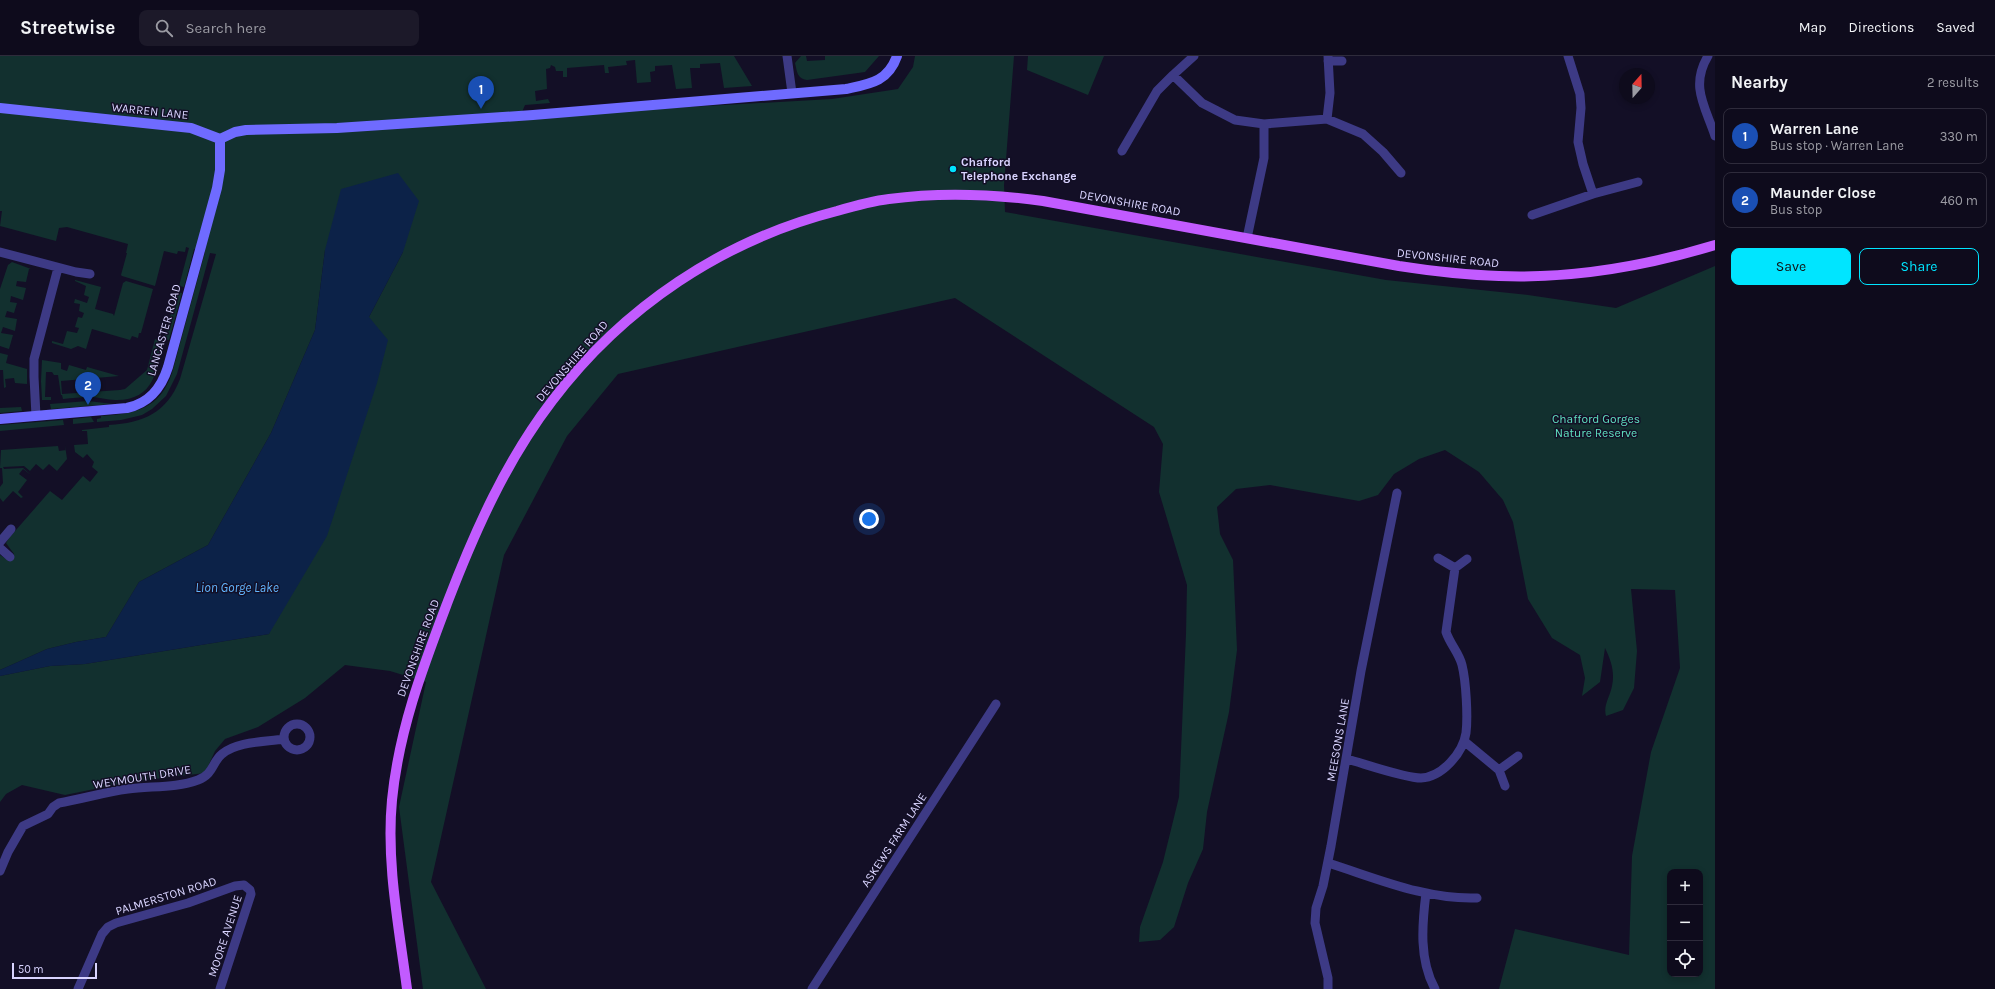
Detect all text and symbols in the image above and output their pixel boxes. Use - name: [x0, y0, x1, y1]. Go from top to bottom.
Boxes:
- search box: [139, 10, 419, 46]
- text: Streetwise: [20, 17, 115, 39]
- icon: search: [153, 17, 175, 39]
- text: Search here: [185, 19, 266, 37]
- text: Map: [1799, 19, 1827, 36]
- text: Directions: [1849, 19, 1914, 36]
- text: Saved: [1936, 19, 1975, 36]
- north arrow: [1619, 68, 1655, 104]
- text: Nearby: [1731, 72, 1788, 92]
- text: 2 results: [1927, 75, 1979, 90]
- pin: 1: [468, 76, 494, 109]
- street label: WARREN LANE: [111, 100, 189, 122]
- text: Warren Lane: [1770, 120, 1859, 138]
- text: 1: [1743, 129, 1747, 144]
- text: 330 m: [1940, 129, 1978, 144]
- text: Bus stop · Warren Lane: [1770, 138, 1904, 153]
- place label: Chafford Telephone Exchange: [961, 155, 1077, 183]
- marker: Chafford Telephone Exchange: [948, 164, 958, 174]
- text: Maunder Close: [1770, 184, 1876, 202]
- street label: DEVONSHIRE ROAD: [1078, 187, 1182, 219]
- text: 2: [1741, 193, 1749, 208]
- text: 460 m: [1940, 193, 1978, 208]
- text: Bus stop: [1770, 202, 1822, 217]
- street label: DEVONSHIRE ROAD: [1396, 246, 1500, 270]
- button: Save: [1731, 248, 1851, 285]
- button: Share: [1859, 248, 1979, 285]
- street label: LANCASTER ROAD: [144, 282, 184, 378]
- street label: DEVONSHIRE ROAD: [533, 318, 611, 404]
- pin: 2: [75, 372, 101, 405]
- park label: Chafford Gorges Nature Reserve: [1552, 412, 1640, 440]
- your location: [859, 509, 879, 529]
- water label: Lion Gorge Lake: [195, 580, 279, 595]
- street label: DEVONSHIRE ROAD: [394, 597, 442, 699]
- street label: MEESONS LANE: [1324, 697, 1352, 783]
- street label: WEYMOUTH DRIVE: [92, 762, 192, 792]
- street label: ASKEWS FARM LANE: [858, 790, 930, 890]
- map controls: [1667, 869, 1703, 977]
- button: +: [1667, 869, 1703, 905]
- street label: PALMERSTON ROAD: [114, 874, 218, 918]
- street label: MOORE AVENUE: [205, 893, 245, 979]
- button: −: [1667, 905, 1703, 941]
- button: locate: [1667, 941, 1703, 977]
- scale bar: [12, 961, 97, 980]
- text: 50 m: [18, 963, 44, 976]

